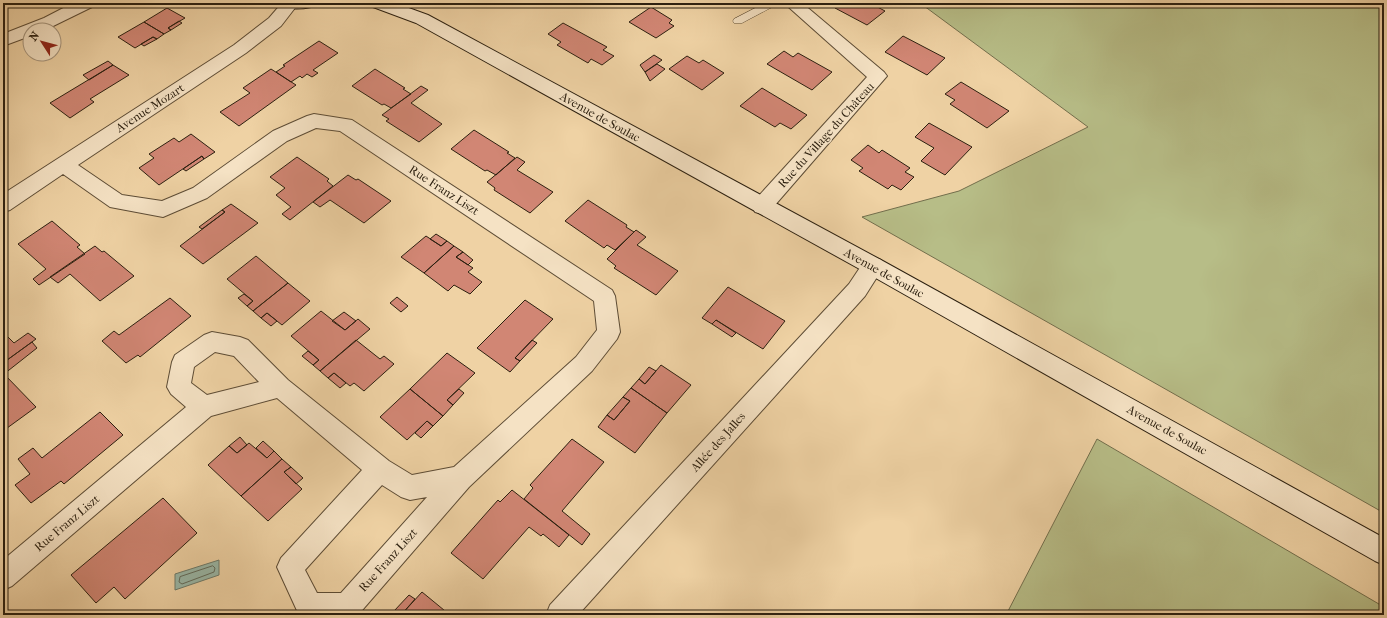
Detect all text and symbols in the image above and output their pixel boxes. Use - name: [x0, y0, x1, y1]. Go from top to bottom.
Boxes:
- north arrow: [22, 22, 62, 62]
- text: N: [27, 29, 42, 44]
- street label: Rue du Village du Château: [775, 79, 877, 191]
- street label: Avenue Mozart: [112, 80, 187, 136]
- street label: Avenue de Soulac: [557, 89, 643, 145]
- street label: Rue Franz Liszt: [406, 162, 482, 218]
- street label: Avenue de Soulac: [841, 245, 927, 301]
- street label: Avenue de Soulac: [1124, 402, 1210, 458]
- street label: Allée des Jalles: [687, 409, 749, 475]
- street label: Rue Franz Liszt: [32, 491, 103, 554]
- street label: Rue Franz Liszt: [356, 525, 421, 595]

